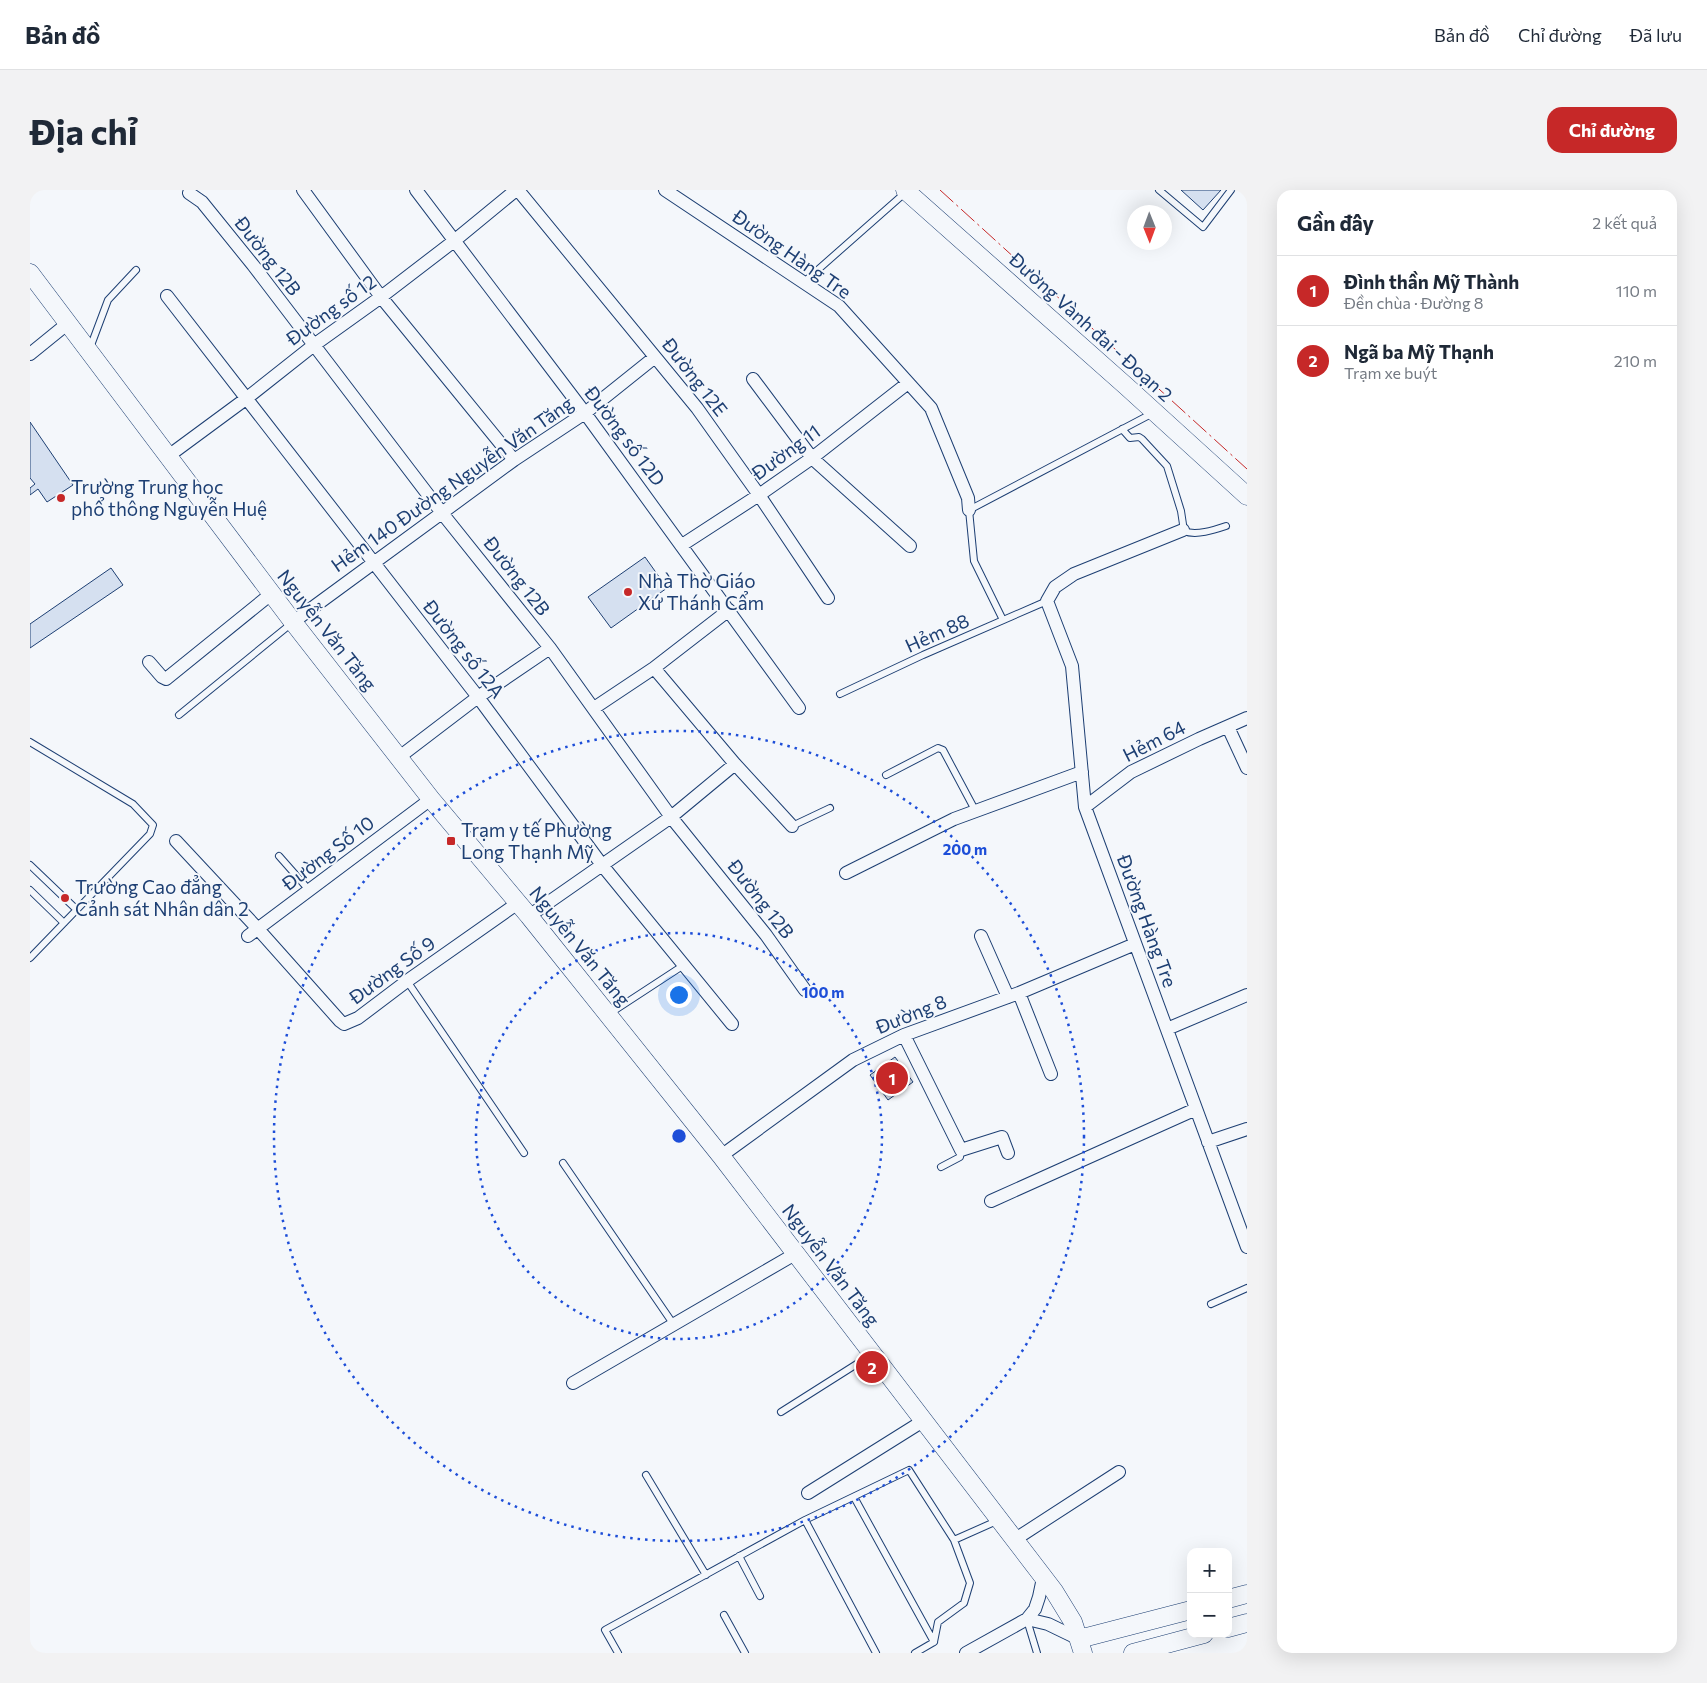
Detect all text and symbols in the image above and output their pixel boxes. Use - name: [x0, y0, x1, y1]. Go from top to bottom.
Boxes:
- text: Bản đồ: [25, 20, 100, 49]
- text: Bản đồ: [1434, 24, 1490, 46]
- text: Chỉ đường: [1518, 24, 1602, 46]
- text: Đã lưu: [1630, 24, 1682, 46]
- button: Chỉ đường: [1547, 107, 1677, 153]
- text: Địa chỉ: [30, 109, 138, 152]
- street label: Đường Hàng Tre: [728, 204, 856, 303]
- north arrow: [1127, 205, 1172, 250]
- text: Gần đây: [1297, 210, 1374, 235]
- street label: Đường 12B: [230, 211, 306, 300]
- text: 2 kết quả: [1592, 213, 1657, 232]
- street label: Đường Vành đai - Đoạn 2: [1004, 247, 1178, 406]
- street label: Đường số 12: [281, 269, 380, 350]
- text: Đình thần Mỹ Thành: [1344, 270, 1519, 293]
- text: 1: [1309, 281, 1317, 300]
- text: 110 m: [1616, 281, 1657, 300]
- text: Đền chùa · Đường 8: [1344, 293, 1483, 312]
- street label: Đường 12E: [657, 332, 733, 420]
- text: Ngã ba Mỹ Thạnh: [1344, 340, 1494, 363]
- text: 2: [1308, 351, 1318, 370]
- text: 210 m: [1614, 351, 1657, 370]
- text: Trạm xe buýt: [1344, 363, 1437, 382]
- street label: Đường số 12D: [580, 380, 670, 490]
- street label: Hẻm 140 Đường Nguyễn Văn Tăng: [326, 391, 577, 576]
- street label: Đường 11: [746, 419, 824, 485]
- place label: Trường Trung học phổ thông Nguyễn Huệ: [71, 475, 267, 520]
- marker: Trường Trung học phổ thông Nguyễn Huệ: [55, 492, 67, 504]
- street label: Đường 12B: [479, 531, 555, 620]
- street label: Nguyễn Văn Tăng: [273, 565, 382, 695]
- place label: Nhà Thờ Giáo Xứ Thánh Cẩm: [638, 569, 764, 614]
- marker: Nhà Thờ Giáo Xứ Thánh Cẩm: [622, 586, 634, 598]
- street label: Đường số 12A: [418, 594, 510, 702]
- street label: Hẻm 88: [901, 608, 972, 657]
- street label: Hẻm 64: [1119, 715, 1189, 766]
- street label: Đường Số 10: [276, 810, 378, 895]
- place label: Trạm y tế Phường Long Thạnh Mỹ: [461, 818, 612, 863]
- marker: Trạm y tế Phường Long Thạnh Mỹ: [445, 835, 457, 847]
- text: 200 m: [943, 840, 987, 858]
- street label: Đường Hàng Tre: [1112, 850, 1182, 990]
- street label: Đường 12B: [723, 854, 799, 943]
- place label: Trường Cao đẳng Cảnh sát Nhân dân 2: [75, 875, 249, 920]
- street label: Nguyễn Văn Tăng: [525, 881, 636, 1010]
- marker: Trường Cao đẳng Cảnh sát Nhân dân 2: [59, 892, 71, 904]
- street label: Đường Số 9: [343, 931, 439, 1009]
- your location: [666, 982, 692, 1008]
- text: 100 m: [802, 983, 844, 1001]
- street label: Đường 8: [871, 989, 950, 1039]
- pin: 1: [876, 1059, 908, 1097]
- centre of rings: [670, 1127, 688, 1145]
- street label: Nguyễn Văn Tăng: [778, 1199, 885, 1330]
- pin: 2: [856, 1348, 888, 1386]
- map controls: [1187, 1548, 1232, 1638]
- button: +: [1187, 1548, 1232, 1593]
- button: −: [1187, 1593, 1232, 1638]

